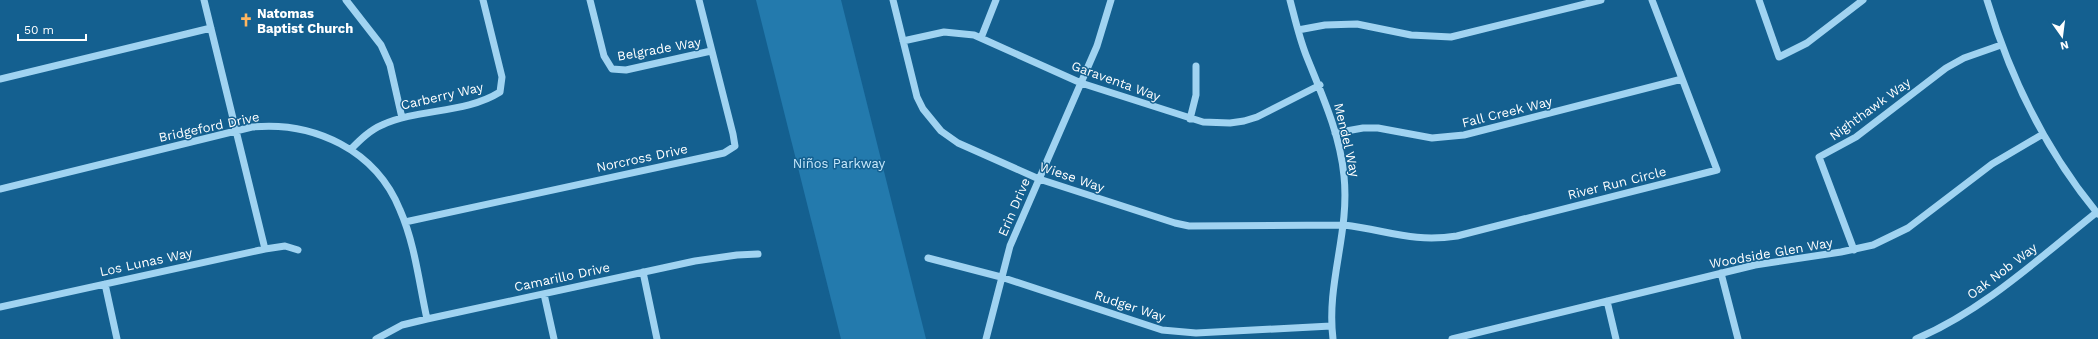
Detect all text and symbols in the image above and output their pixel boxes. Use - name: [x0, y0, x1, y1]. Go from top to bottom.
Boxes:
- place label: Natomas Baptist Church: [257, 6, 353, 36]
- church icon: Natomas Baptist Church: [238, 12, 254, 28]
- scale bar: [18, 16, 86, 42]
- north arrow: [2042, 16, 2082, 56]
- text: 50 m: [24, 23, 54, 37]
- street label: Belgrade Way: [616, 34, 702, 64]
- text: N: [2059, 38, 2070, 53]
- street label: Garaventa Way: [1069, 58, 1163, 104]
- street label: Nighthawk Way: [1827, 74, 1914, 143]
- street label: Carberry Way: [399, 79, 485, 113]
- street label: Fall Creek Way: [1460, 93, 1554, 130]
- street label: Mendel Way: [1331, 102, 1363, 179]
- street label: Bridgeford Drive: [157, 109, 261, 145]
- street label: Norcross Drive: [595, 141, 689, 175]
- park label: Niños Parkway: [793, 156, 886, 171]
- street label: Wiese Way: [1038, 159, 1107, 195]
- street label: River Run Circle: [1566, 164, 1668, 202]
- street label: Erin Drive: [995, 176, 1033, 238]
- street label: Woodside Glen Way: [1708, 235, 1834, 271]
- street label: Oak Nob Way: [1964, 240, 2040, 302]
- street label: Los Lunas Way: [98, 245, 194, 279]
- street label: Camarillo Drive: [513, 260, 611, 294]
- street label: Rudger Way: [1093, 287, 1168, 325]

